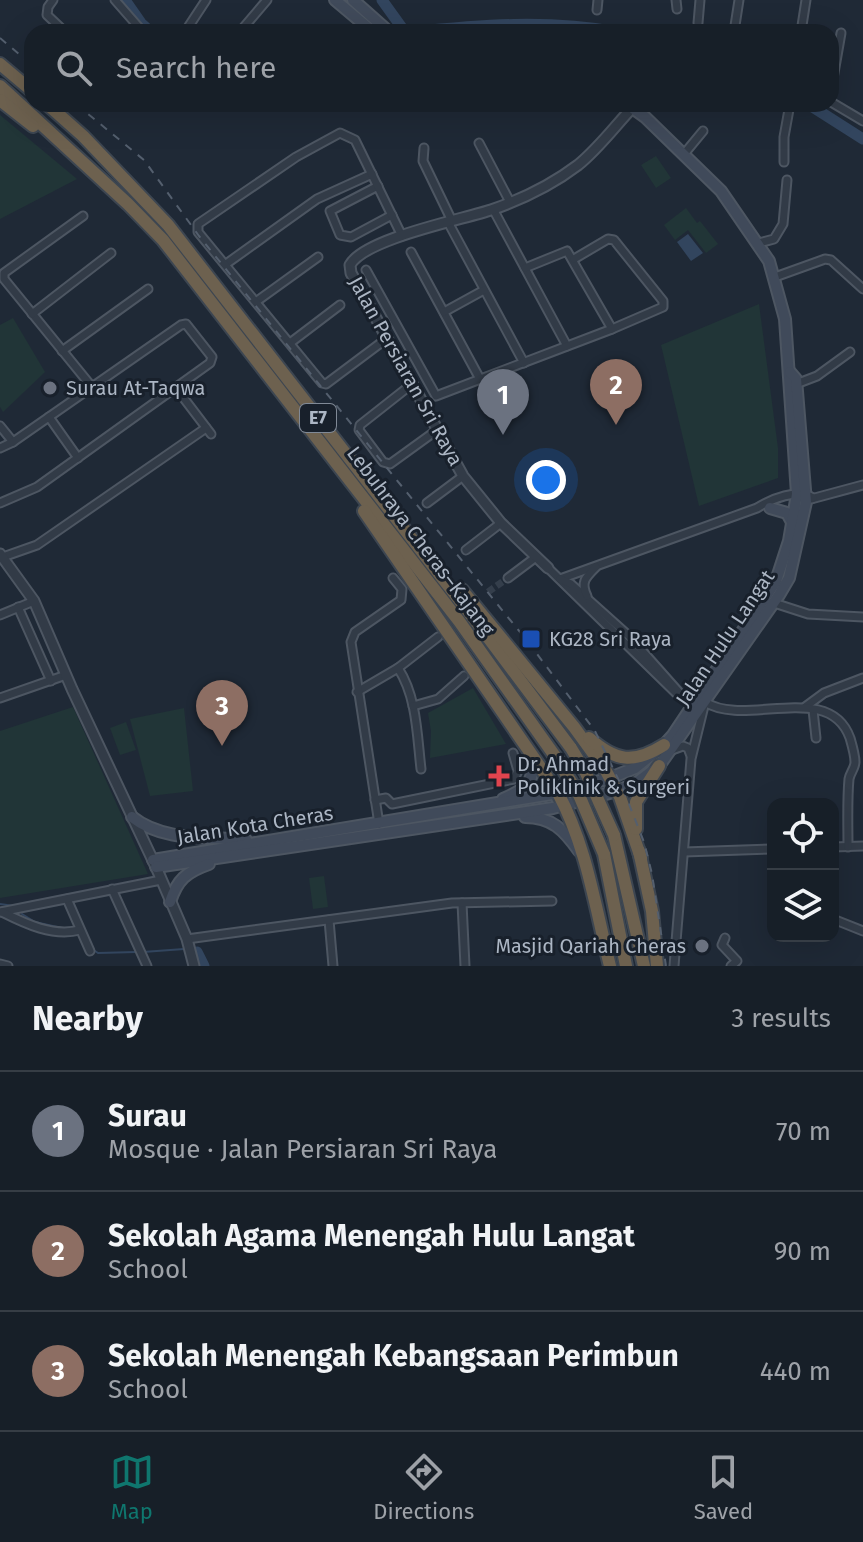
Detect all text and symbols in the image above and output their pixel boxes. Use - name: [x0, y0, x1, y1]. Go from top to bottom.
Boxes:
- search box: [24, 24, 839, 112]
- icon: search: [52, 46, 96, 90]
- text: Search here: [116, 50, 276, 86]
- street label: Jalan Persiaran Sri Raya: [344, 272, 468, 470]
- pin: 2: [590, 359, 642, 425]
- pin: 1: [477, 369, 529, 435]
- place label: Surau At-Taqwa: [66, 376, 205, 400]
- marker: Surau At-Taqwa: [41, 379, 59, 397]
- road number: E7: [300, 404, 336, 432]
- street label: Lebuhraya Cheras–Kajang: [342, 442, 500, 641]
- your location: [526, 460, 566, 500]
- street label: Jalan Hulu Langat: [671, 565, 780, 711]
- place label: KG28 Sri Raya: [549, 627, 672, 651]
- marker: KG28 Sri Raya: [520, 628, 542, 650]
- pin: 3: [196, 680, 248, 746]
- place label: Dr. Ahmad Poliklinik & Surgeri: [517, 752, 690, 799]
- marker: Dr. Ahmad Poliklinik & Surgeri: [488, 765, 510, 787]
- map controls: [767, 798, 839, 942]
- button: locate: [767, 798, 839, 870]
- street label: Jalan Kota Cheras: [175, 801, 335, 849]
- button: layers: [767, 870, 839, 942]
- place label: Masjid Qariah Cheras: [496, 934, 686, 958]
- marker: Masjid Qariah Cheras: [693, 937, 711, 955]
- text: Nearby: [32, 998, 143, 1039]
- text: 3 results: [731, 1003, 831, 1034]
- text: Surau: [108, 1098, 187, 1134]
- text: 1: [52, 1116, 64, 1147]
- text: 70 m: [776, 1116, 831, 1147]
- text: Mosque · Jalan Persiaran Sri Raya: [108, 1134, 497, 1165]
- text: Sekolah Agama Menengah Hulu Langat: [108, 1218, 635, 1254]
- text: 2: [51, 1236, 65, 1267]
- text: 90 m: [774, 1236, 831, 1267]
- text: School: [108, 1254, 188, 1285]
- text: Sekolah Menengah Kebangsaan Perimbun: [108, 1338, 679, 1374]
- text: 3: [51, 1356, 65, 1387]
- text: 440 m: [760, 1356, 831, 1387]
- text: School: [108, 1374, 188, 1405]
- tab: Map: [110, 1450, 154, 1525]
- tab: Directions: [373, 1450, 474, 1525]
- tab: Saved: [694, 1450, 753, 1525]

